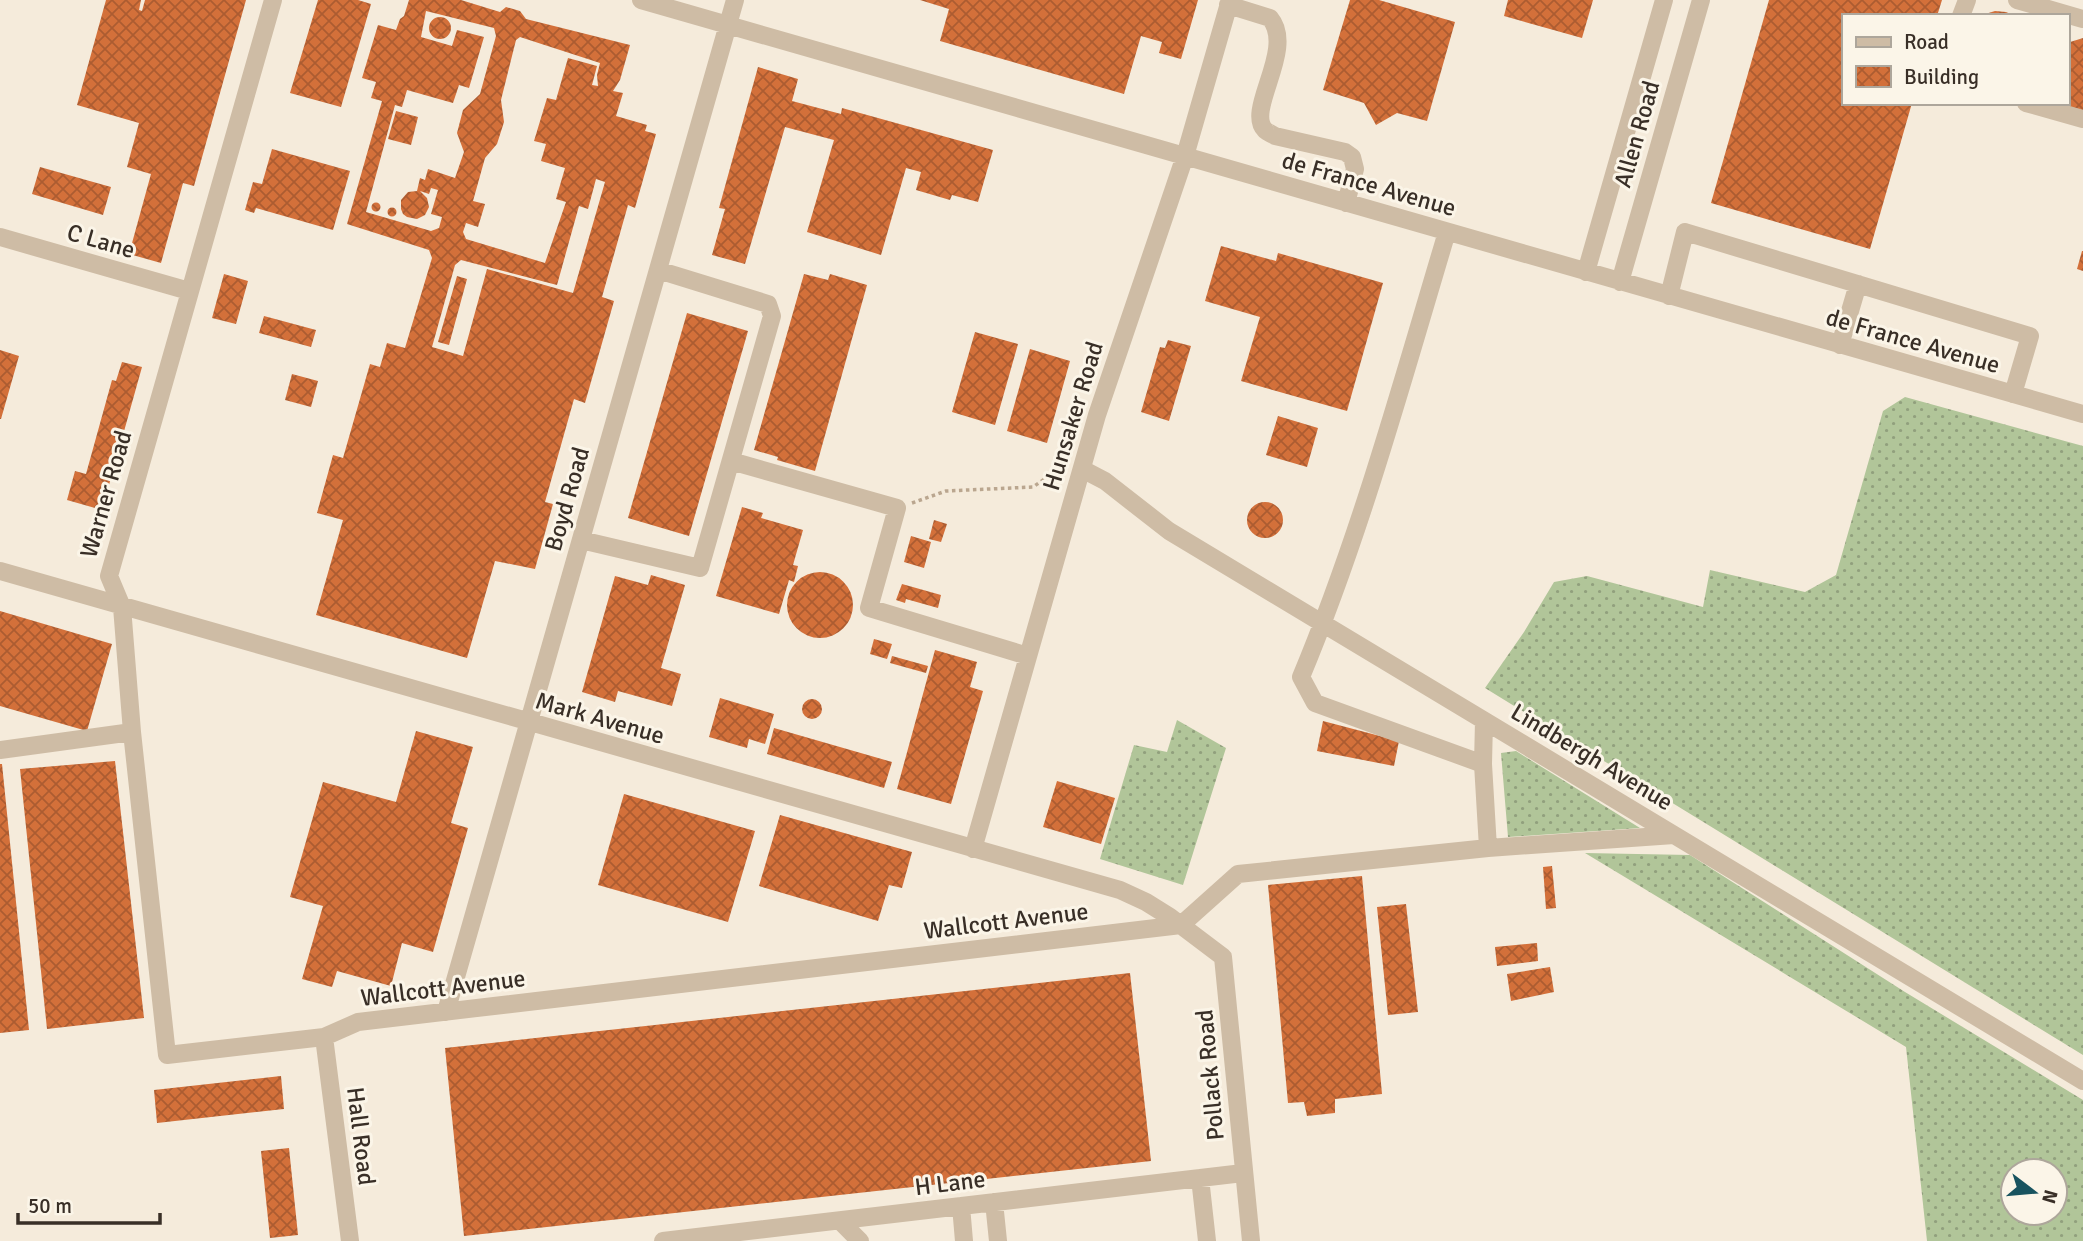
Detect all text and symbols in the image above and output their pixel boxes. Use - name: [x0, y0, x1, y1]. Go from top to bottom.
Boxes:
- legend: [1842, 14, 2069, 105]
- text: Road: [1904, 29, 1949, 55]
- text: Building: [1904, 64, 1979, 90]
- street label: Allen Road: [1607, 77, 1667, 191]
- street label: de France Avenue: [1279, 145, 1459, 223]
- street label: C Lane: [64, 217, 138, 265]
- street label: de France Avenue: [1823, 302, 2003, 380]
- street label: Hunsaker Road: [1036, 338, 1110, 494]
- street label: Warner Road: [74, 427, 138, 561]
- street label: Boyd Road: [538, 443, 596, 555]
- street label: Mark Avenue: [532, 685, 668, 751]
- street label: Lindbergh Avenue: [1506, 697, 1678, 817]
- street label: Wallcott Avenue: [922, 896, 1090, 946]
- street label: Wallcott Avenue: [359, 963, 527, 1013]
- street label: Pollack Road: [1189, 1008, 1231, 1142]
- street label: Hall Road: [340, 1085, 382, 1187]
- north arrow: [1999, 1157, 2069, 1227]
- street label: H Lane: [913, 1164, 987, 1202]
- scale bar: [18, 1182, 159, 1226]
- text: N: [2036, 1187, 2063, 1206]
- text: 50 m: [28, 1193, 72, 1219]

